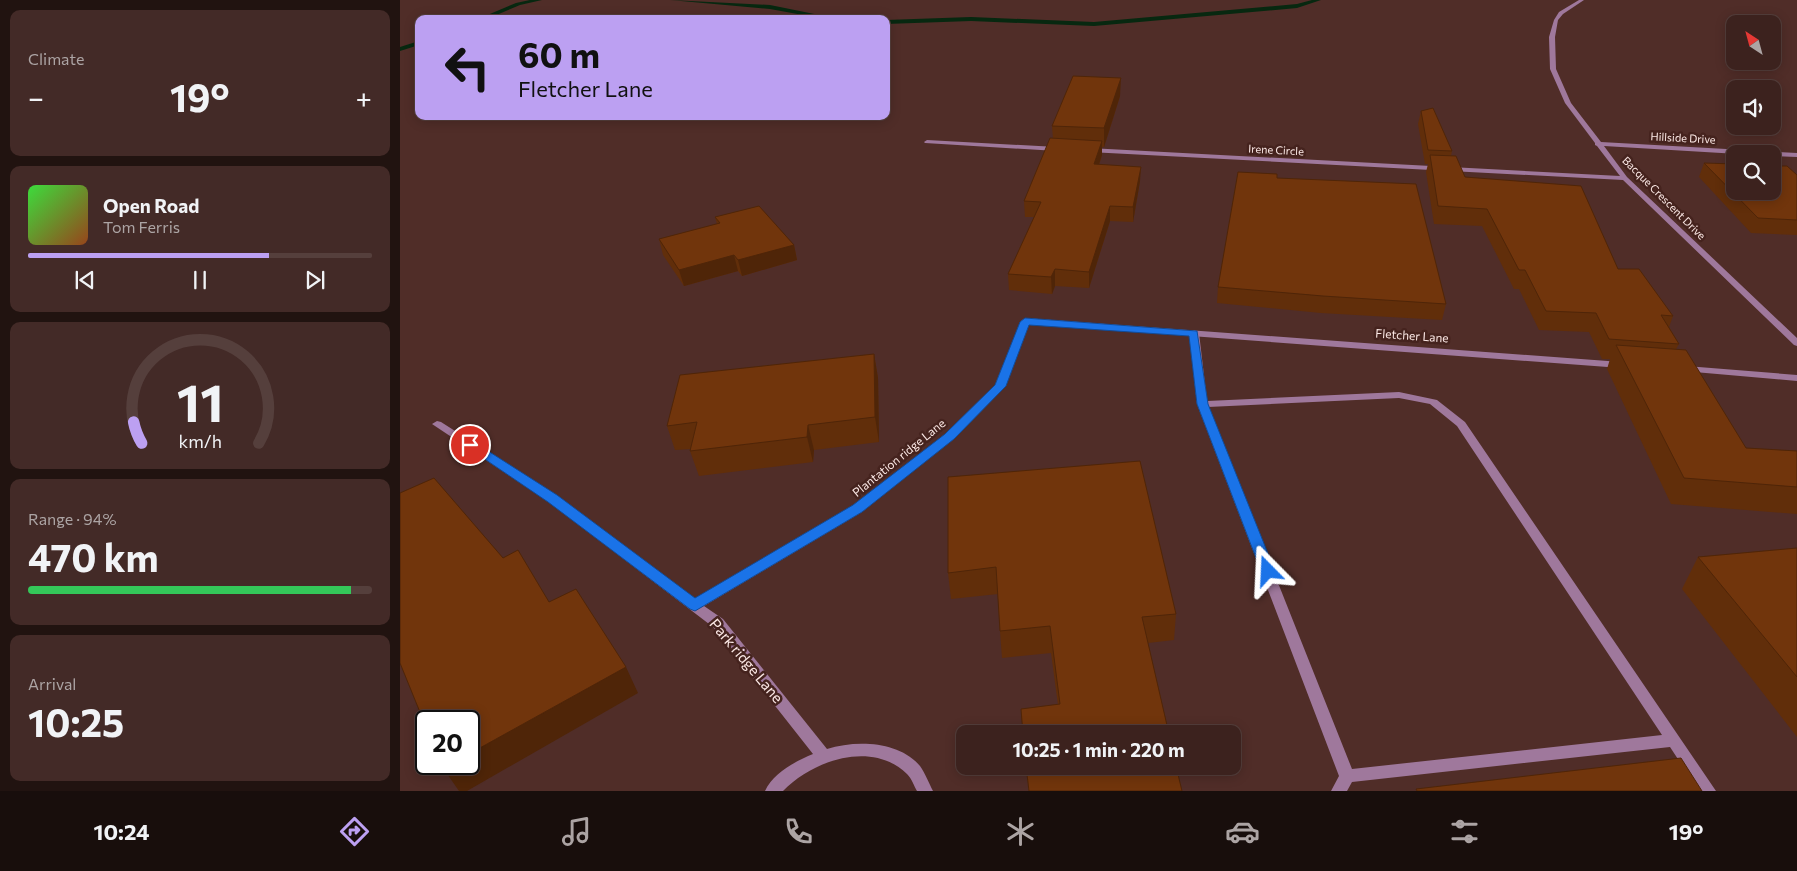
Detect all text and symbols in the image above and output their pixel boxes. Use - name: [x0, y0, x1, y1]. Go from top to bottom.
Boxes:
- north arrow: [1726, 15, 1781, 70]
- map controls: [1726, 15, 1781, 200]
- text: 60 m: [518, 32, 600, 75]
- icon: left: [435, 35, 500, 100]
- text: Climate: [28, 49, 84, 68]
- text: 19°: [170, 73, 230, 120]
- text: Fletcher Lane: [518, 75, 653, 102]
- text: −: [28, 80, 44, 114]
- text: +: [356, 80, 372, 114]
- button: sound: [1726, 80, 1781, 135]
- street label: Hillside Drive: [1650, 129, 1716, 146]
- street label: Irene Circle: [1248, 142, 1304, 157]
- button: search: [1726, 145, 1781, 200]
- street label: Bacque Crescent Drive: [1620, 153, 1709, 242]
- text: Open Road: [103, 194, 199, 217]
- text: Tom Ferris: [103, 217, 180, 236]
- icon: previous: [71, 266, 99, 294]
- icon: pause: [186, 266, 214, 294]
- icon: next: [301, 266, 329, 294]
- street label: Fletcher Lane: [1375, 325, 1449, 345]
- text: 11: [176, 369, 224, 433]
- street label: Plantation ridge Lane: [849, 415, 948, 499]
- pin: [449, 424, 491, 466]
- text: km/h: [178, 430, 222, 452]
- icon: arrive: [456, 431, 484, 459]
- text: Range · 94%: [28, 509, 116, 528]
- text: 470 km: [28, 533, 159, 580]
- position arrow: [1241, 544, 1293, 596]
- street label: Park ridge Lane: [706, 615, 787, 706]
- text: Arrival: [28, 674, 76, 693]
- text: 10:25: [28, 698, 124, 745]
- speed limit sign: 20: [415, 710, 480, 775]
- text: 10:25 · 1 min · 220 m: [1012, 738, 1185, 761]
- icon: directions: [337, 814, 372, 849]
- icon: music: [559, 814, 594, 849]
- icon: phone: [781, 814, 816, 849]
- icon: climate: [1003, 814, 1038, 849]
- icon: car: [1225, 814, 1260, 849]
- icon: filters: [1447, 814, 1482, 849]
- text: 10:24: [94, 818, 150, 845]
- text: 19°: [1669, 818, 1703, 845]

